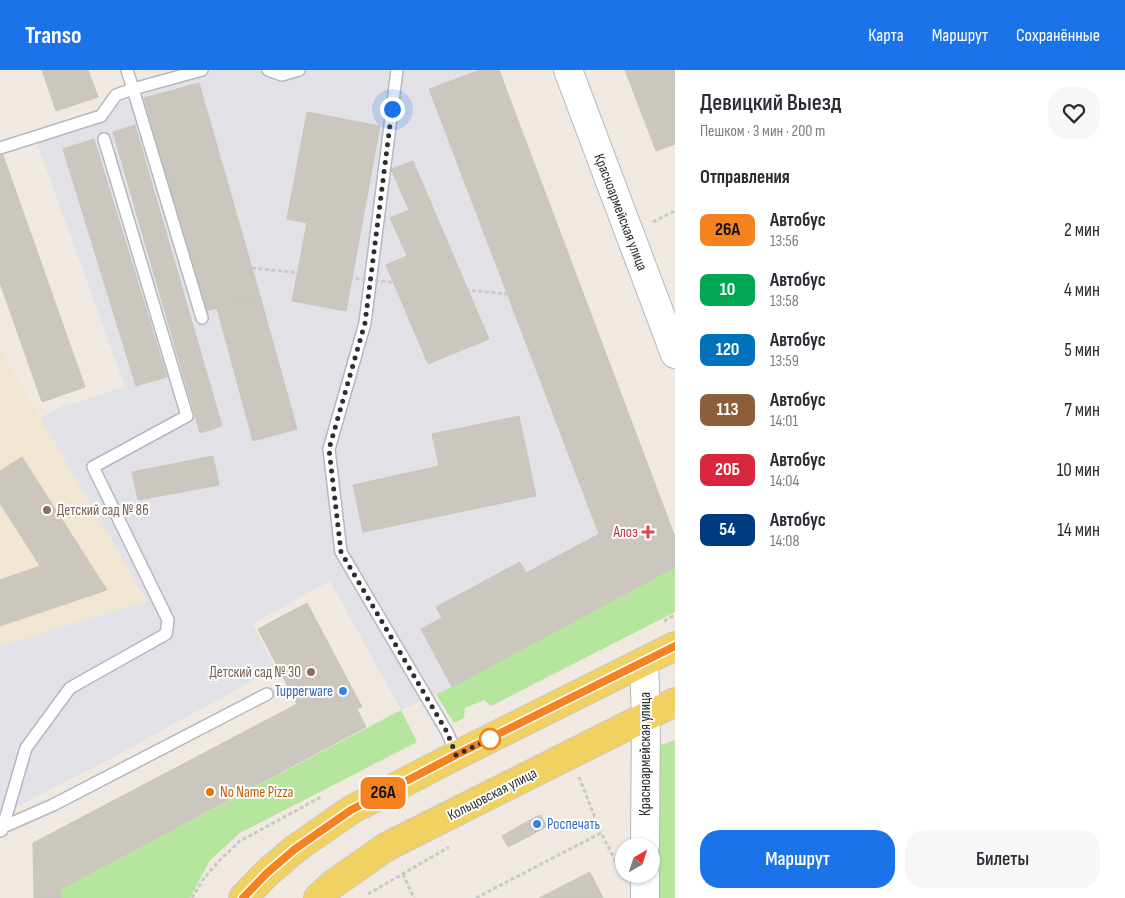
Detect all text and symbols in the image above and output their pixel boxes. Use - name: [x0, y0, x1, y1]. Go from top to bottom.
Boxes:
- text: Transo: [25, 21, 81, 50]
- text: Карта: [868, 25, 904, 46]
- text: Маршрут: [932, 25, 988, 46]
- text: Сохранённые: [1016, 25, 1100, 46]
- button: heart: [1048, 87, 1100, 139]
- text: Девицкий Выезд: [700, 88, 842, 117]
- your location: [380, 97, 405, 122]
- text: Пешком · 3 мин · 200 m: [700, 122, 825, 141]
- street label: Красноармейская улица: [589, 151, 652, 274]
- text: Отправления: [700, 166, 790, 189]
- text: Автобус: [770, 209, 826, 232]
- text: 26А: [715, 219, 740, 240]
- text: 2 мин: [1064, 219, 1100, 242]
- text: 13:56: [770, 232, 799, 251]
- text: Автобус: [770, 269, 826, 292]
- text: 10: [720, 279, 735, 300]
- text: 4 мин: [1064, 279, 1100, 302]
- text: 13:58: [770, 292, 799, 311]
- text: Автобус: [770, 329, 826, 352]
- text: 120: [716, 339, 739, 360]
- text: 5 мин: [1064, 339, 1100, 362]
- text: 13:59: [770, 352, 799, 371]
- text: Автобус: [770, 389, 826, 412]
- text: 113: [716, 399, 739, 420]
- text: 7 мин: [1064, 399, 1100, 422]
- text: 14:01: [770, 412, 798, 431]
- text: Автобус: [770, 449, 826, 472]
- text: 20Б: [715, 459, 740, 480]
- text: 10 мин: [1057, 459, 1100, 482]
- text: 14:04: [770, 472, 799, 491]
- place label: Детский сад № 86: [57, 501, 149, 520]
- marker: Детский сад № 86: [41, 504, 53, 516]
- text: Автобус: [770, 509, 826, 532]
- text: 54: [719, 519, 736, 540]
- text: 14 мин: [1057, 519, 1100, 542]
- place label: Алоэ: [612, 523, 638, 542]
- marker: Алоэ: [642, 526, 654, 538]
- text: 14:08: [770, 532, 799, 551]
- place label: Детский сад № 30: [209, 663, 301, 682]
- marker: Детский сад № 30: [305, 666, 317, 678]
- place label: Tupperware: [275, 682, 333, 701]
- marker: Tupperware: [337, 685, 349, 697]
- street label: Красноармейская улица: [636, 692, 655, 816]
- unlabelled marker: [479, 728, 501, 750]
- street label: Кольцовская улица: [444, 764, 540, 825]
- line badge: 26А: [354, 777, 412, 809]
- text: 26А: [371, 782, 395, 803]
- place label: No Name Pizza: [220, 783, 294, 802]
- marker: No Name Pizza: [204, 786, 216, 798]
- place label: Роспечать: [547, 815, 601, 834]
- marker: Роспечать: [531, 818, 543, 830]
- button: Маршрут: [700, 830, 895, 888]
- button: Билеты: [905, 830, 1100, 888]
- north arrow: [615, 838, 660, 882]
- map controls: [615, 838, 660, 883]

